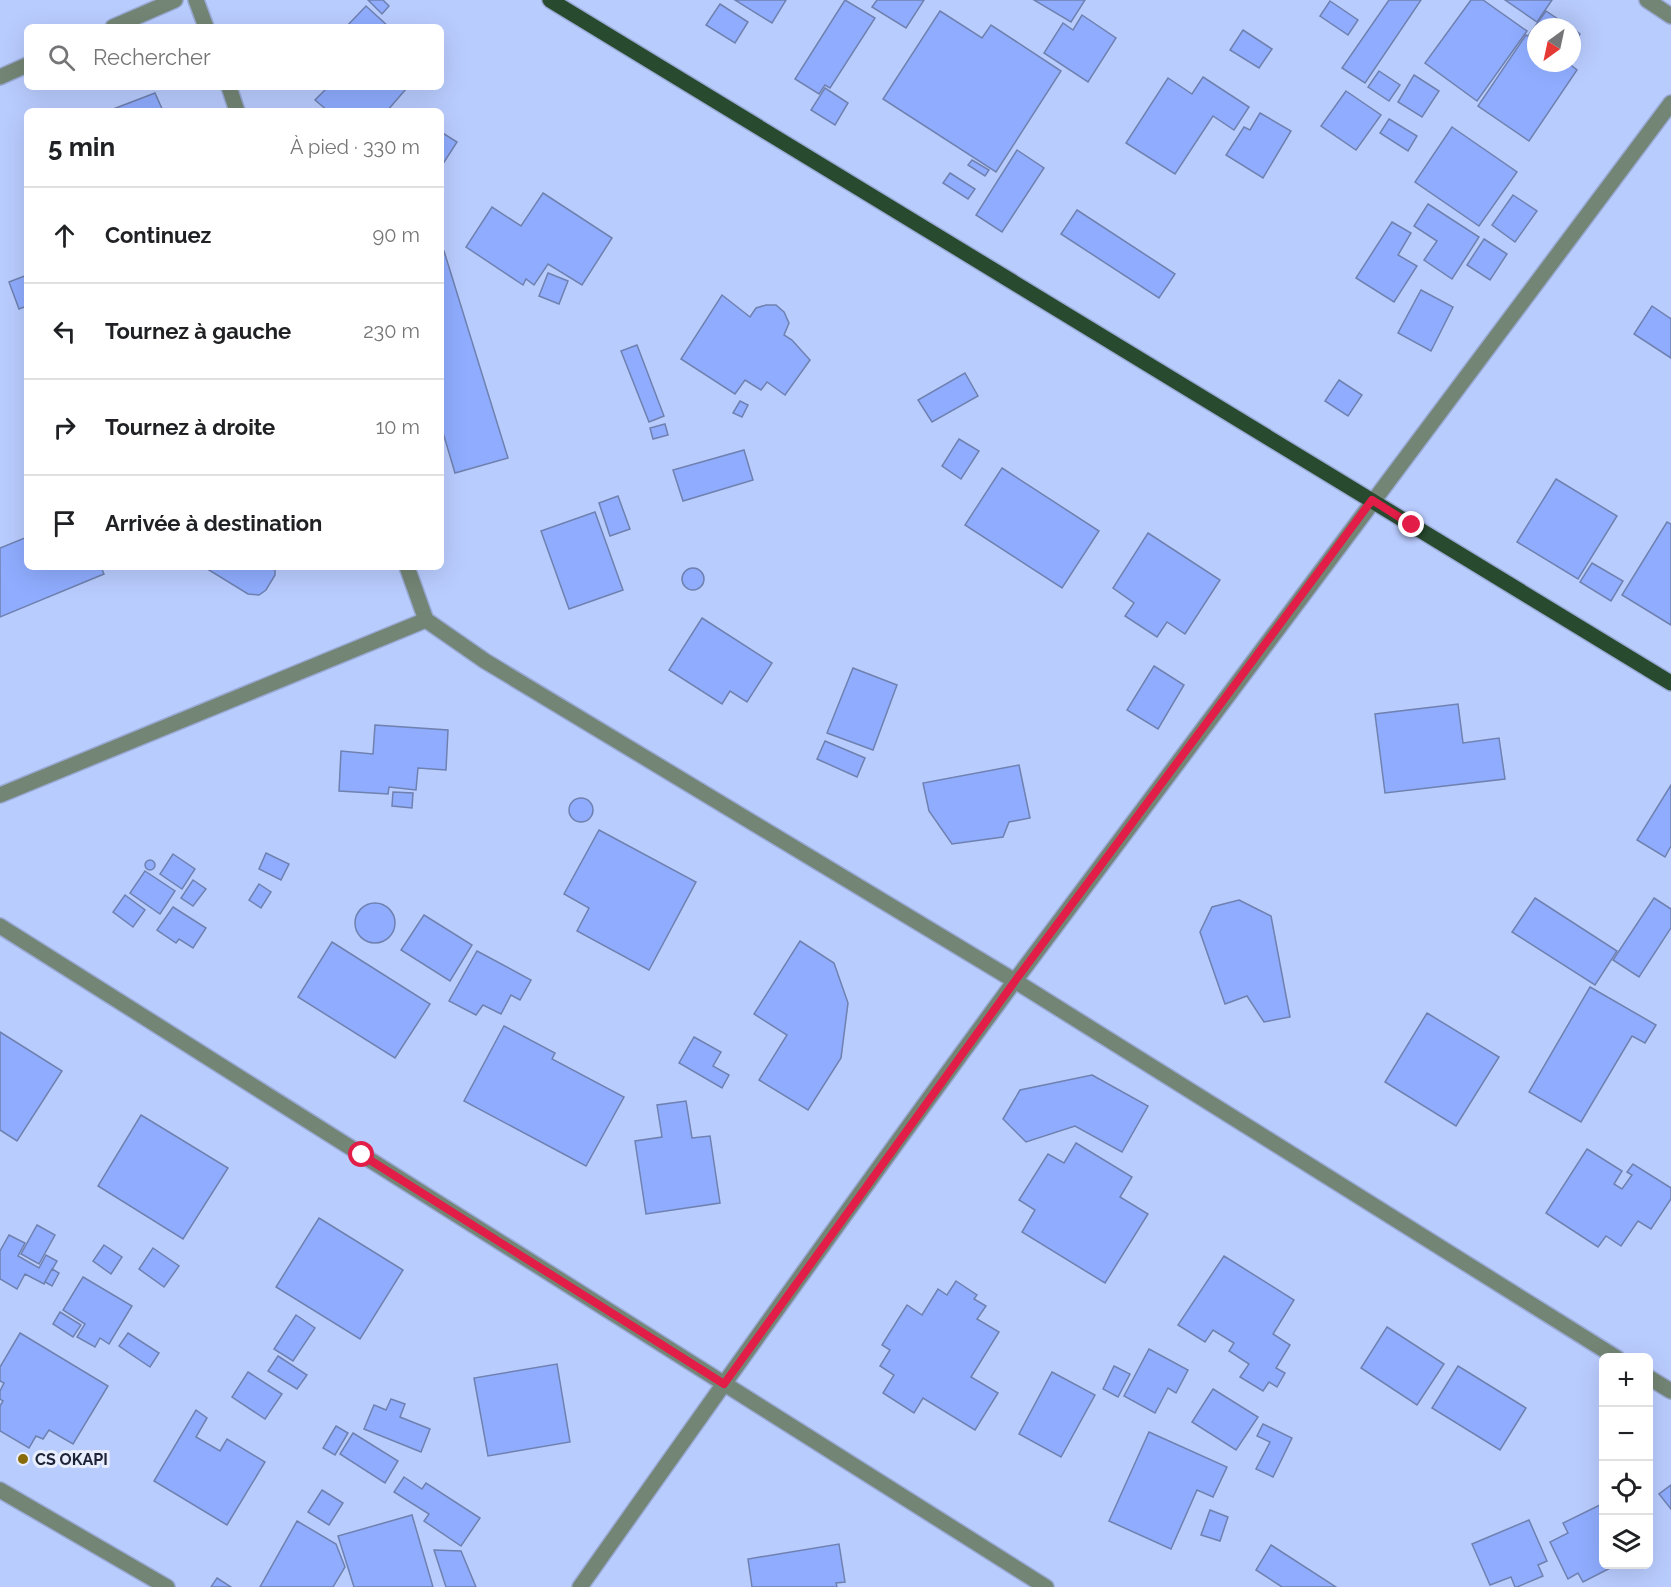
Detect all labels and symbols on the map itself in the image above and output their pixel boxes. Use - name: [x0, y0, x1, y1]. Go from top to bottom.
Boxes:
- north arrow: [1527, 18, 1581, 72]
- route end: [1398, 511, 1424, 537]
- route start: [348, 1141, 374, 1167]
- place label: CS OKAPI: [35, 1450, 108, 1469]
- marker: CS OKAPI: [16, 1452, 30, 1466]

